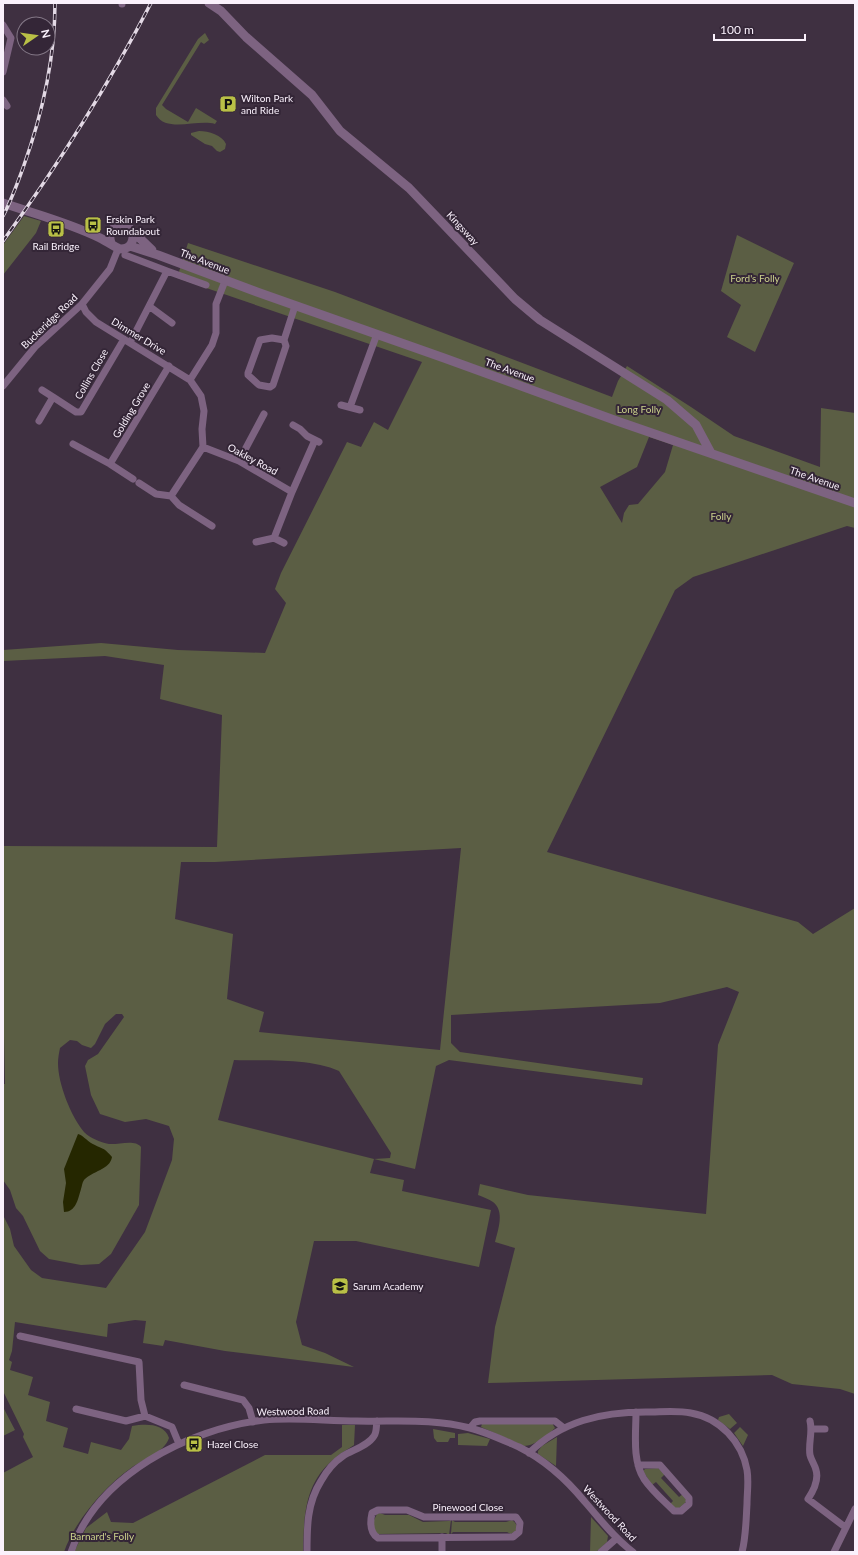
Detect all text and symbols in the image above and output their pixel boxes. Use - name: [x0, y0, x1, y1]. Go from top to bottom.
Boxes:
- north arrow: [16, 16, 56, 56]
- scale bar: [714, 16, 805, 42]
- text: 100 m: [720, 22, 754, 37]
- text: N: [39, 28, 54, 39]
- place label: Wilton Park and Ride: [241, 92, 294, 116]
- parking icon: Wilton Park and Ride: [218, 94, 238, 114]
- street label: Kingsway: [444, 209, 482, 248]
- place label: Erskin Park Roundabout: [106, 213, 160, 237]
- bus stop icon: Erskin Park Roundabout: [83, 215, 103, 235]
- bus stop icon: Rail Bridge: [46, 219, 66, 239]
- place label: Rail Bridge: [33, 240, 79, 252]
- street label: The Avenue: [179, 246, 231, 276]
- park label: Ford's Folly: [730, 272, 781, 284]
- street label: Buckeridge Road: [18, 291, 80, 351]
- street label: Dimmer Drive: [110, 315, 168, 357]
- street label: Collins Close: [72, 347, 110, 401]
- street label: The Avenue: [484, 355, 536, 385]
- street label: Golding Grove: [110, 380, 152, 440]
- park label: Long Folly: [617, 403, 662, 415]
- street label: Oakley Road: [226, 441, 280, 477]
- street label: The Avenue: [788, 464, 842, 492]
- park label: Folly: [711, 510, 732, 522]
- school or university icon: Sarum Academy: [330, 1276, 350, 1296]
- place label: Sarum Academy: [353, 1280, 424, 1292]
- street label: Westwood Road: [257, 1404, 329, 1418]
- bus stop icon: Hazel Close: [184, 1434, 204, 1454]
- place label: Hazel Close: [207, 1438, 258, 1450]
- street label: Westwood Road: [581, 1482, 639, 1544]
- street label: Pinewood Close: [433, 1501, 503, 1513]
- park label: Barnard's Folly: [70, 1530, 135, 1542]

